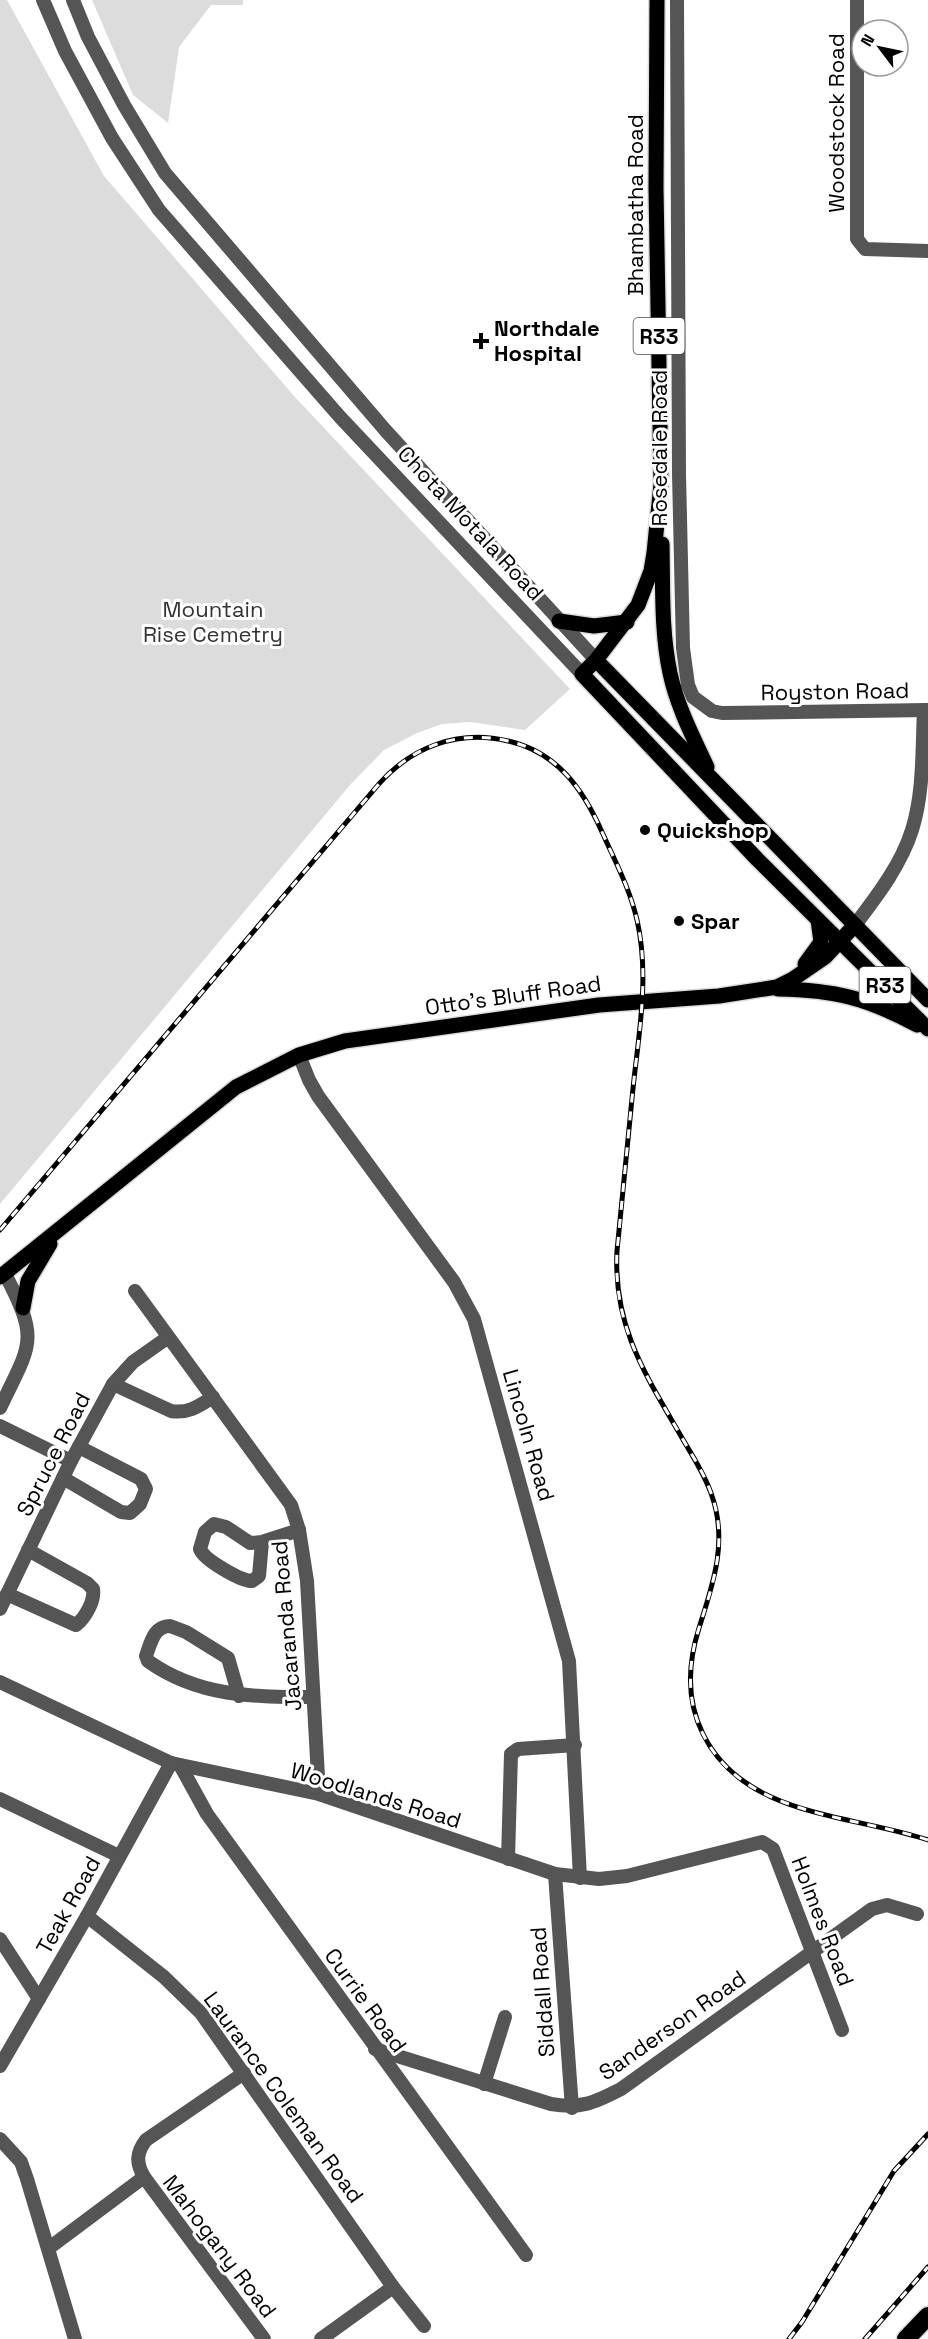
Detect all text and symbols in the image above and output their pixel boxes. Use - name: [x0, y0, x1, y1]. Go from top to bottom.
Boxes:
- north arrow: [850, 18, 910, 78]
- text: N: [856, 30, 879, 50]
- street label: Woodstock Road: [822, 33, 850, 213]
- street label: Bhambatha Road: [621, 114, 649, 296]
- place label: Northdale Hospital: [494, 314, 600, 367]
- road number: R33: [634, 318, 684, 354]
- marker: Northdale Hospital: [472, 332, 490, 350]
- street label: Rosedale Road: [645, 370, 673, 526]
- street label: Chota Motala Road: [392, 440, 550, 606]
- park label: Mountain Rise Cemetry: [143, 595, 283, 648]
- street label: Royston Road: [760, 676, 910, 706]
- place label: Quickshop: [657, 816, 769, 844]
- marker: Quickshop: [638, 823, 652, 837]
- place label: Spar: [691, 907, 740, 935]
- marker: Spar: [672, 914, 686, 928]
- road number: R33: [860, 967, 910, 1003]
- street label: Otto's Bluff Road: [423, 969, 603, 1021]
- street label: Lincoln Road: [497, 1366, 561, 1504]
- street label: Spruce Road: [10, 1387, 96, 1521]
- street label: Jacaranda Road: [265, 1540, 307, 1712]
- street label: Woodlands Road: [287, 1756, 465, 1834]
- street label: Teak Road: [30, 1851, 106, 1959]
- street label: Holmes Road: [785, 1852, 861, 1990]
- street label: Siddall Road: [523, 1926, 561, 2058]
- street label: Currie Road: [319, 1942, 413, 2058]
- street label: Sanderson Road: [593, 1964, 751, 2086]
- street label: Laurance Coleman Road: [198, 1986, 370, 2208]
- street label: Mahogany Road: [157, 2169, 283, 2323]

